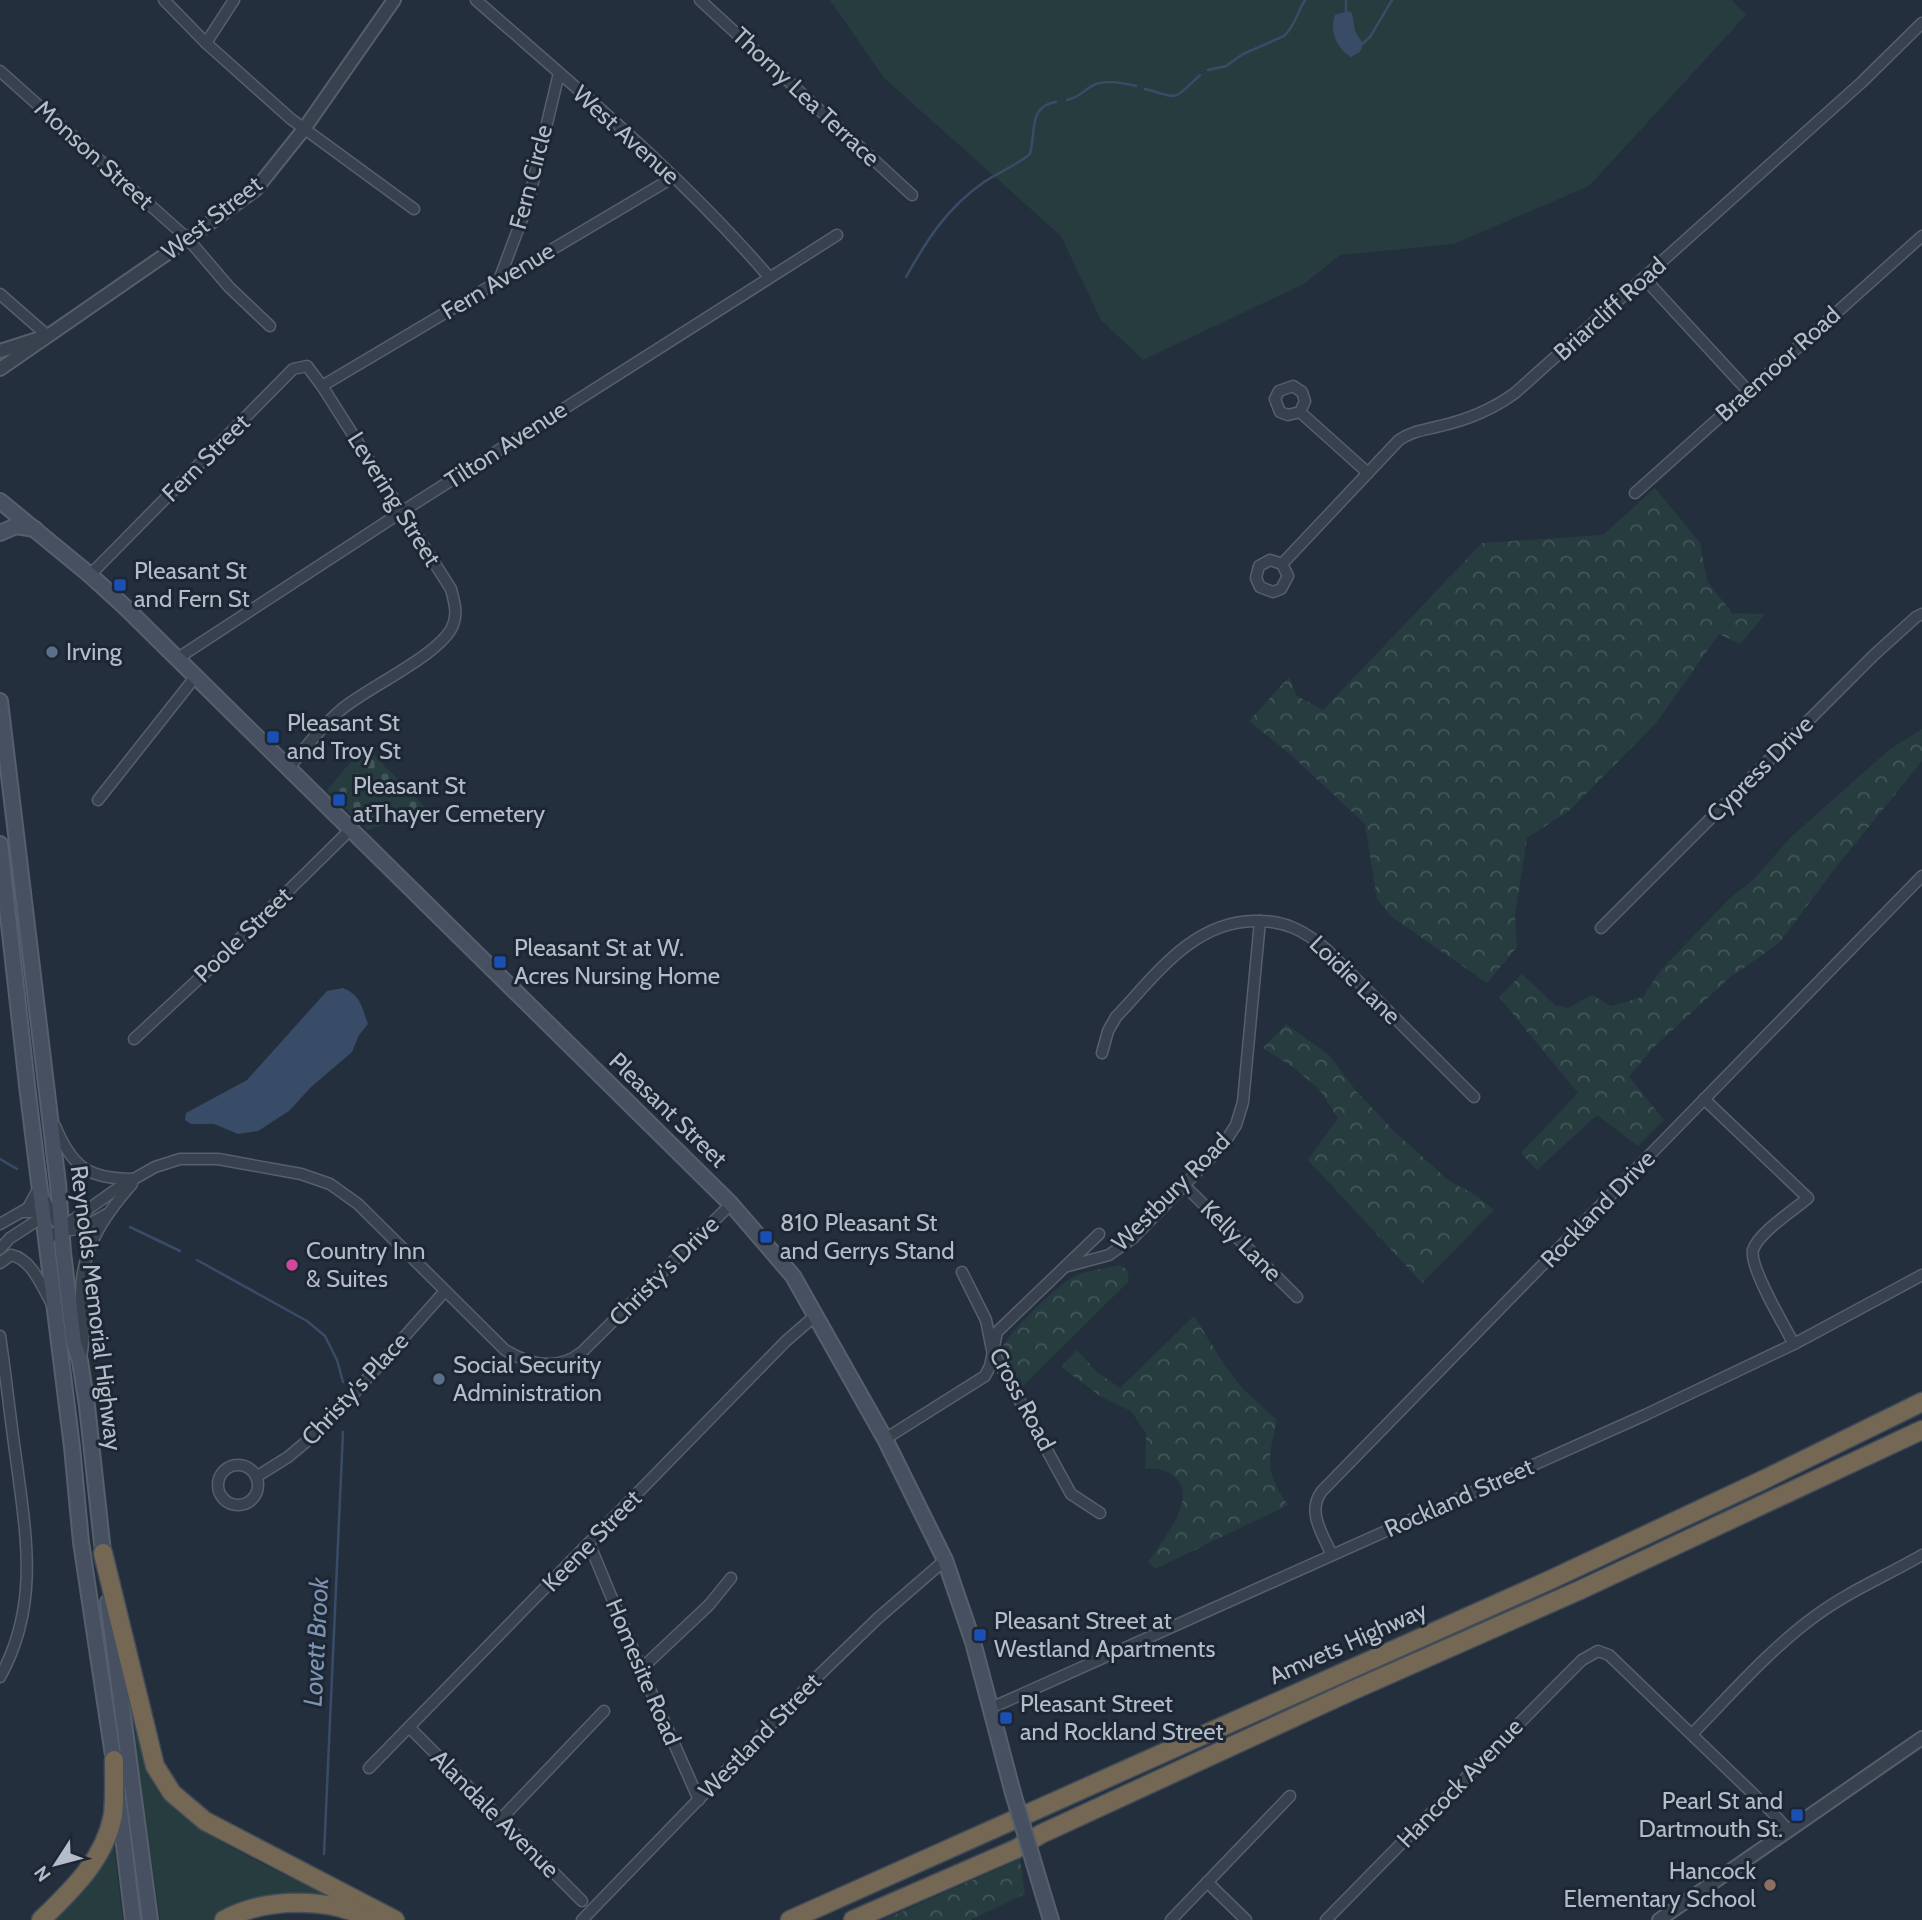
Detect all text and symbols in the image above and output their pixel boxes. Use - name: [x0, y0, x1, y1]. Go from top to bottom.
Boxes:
- street label: Thorny Lea Terrace: [727, 21, 886, 172]
- street label: West Avenue: [567, 79, 686, 190]
- street label: Monson Street: [29, 94, 160, 215]
- street label: Fern Circle: [503, 122, 558, 232]
- street label: West Street: [156, 169, 268, 266]
- street label: Fern Avenue: [436, 236, 559, 326]
- street label: Briarcliff Road: [1548, 251, 1672, 366]
- street label: Braemoor Road: [1709, 300, 1846, 427]
- street label: Tilton Avenue: [439, 394, 572, 495]
- street label: Fern Street: [156, 408, 255, 507]
- street label: Levering Street: [342, 426, 447, 571]
- place label: Pleasant St and Fern St: [134, 556, 250, 613]
- marker: Pleasant St and Fern St: [112, 577, 128, 593]
- place label: Irving: [66, 637, 123, 666]
- marker: Irving: [44, 644, 60, 660]
- place label: Pleasant St and Troy St: [287, 708, 401, 765]
- street label: Cypress Drive: [1700, 709, 1819, 828]
- marker: Pleasant St and Troy St: [265, 729, 281, 745]
- place label: Pleasant St atThayer Cemetery: [353, 771, 545, 828]
- marker: Pleasant St atThayer Cemetery: [331, 792, 347, 808]
- street label: Poole Street: [188, 881, 298, 988]
- street label: Loidie Lane: [1304, 929, 1407, 1030]
- place label: Pleasant St at W. Acres Nursing Home: [514, 933, 720, 990]
- marker: Pleasant St at W. Acres Nursing Home: [492, 954, 508, 970]
- street label: Pleasant Street: [603, 1046, 733, 1173]
- street label: Westbury Road: [1106, 1127, 1236, 1257]
- street label: Rockland Drive: [1534, 1144, 1661, 1273]
- street label: Reynolds Memorial Highway: [65, 1164, 128, 1452]
- street label: Kelly Lane: [1195, 1194, 1288, 1287]
- place label: 810 Pleasant St and Gerrys Stand: [780, 1208, 954, 1265]
- street label: Christy's Drive: [603, 1210, 725, 1332]
- marker: 810 Pleasant St and Gerrys Stand: [758, 1229, 774, 1245]
- place label: Country Inn & Suites: [306, 1236, 425, 1293]
- marker: Country Inn & Suites: [284, 1257, 300, 1273]
- street label: Christy's Place: [295, 1326, 414, 1451]
- street label: Cross Road: [983, 1342, 1062, 1455]
- place label: Social Security Administration: [453, 1350, 602, 1407]
- marker: Social Security Administration: [431, 1371, 447, 1387]
- street label: Rockland Street: [1380, 1452, 1538, 1543]
- street label: Keene Street: [536, 1484, 647, 1598]
- water label: Lovett Brook: [297, 1576, 335, 1707]
- street label: Homesite Road: [600, 1594, 687, 1749]
- street label: Amvets Highway: [1264, 1595, 1431, 1690]
- place label: Pleasant Street at Westland Apartments: [994, 1606, 1215, 1663]
- marker: Pleasant Street at Westland Apartments: [972, 1627, 988, 1643]
- street label: Westland Street: [693, 1667, 827, 1804]
- place label: Pleasant Street and Rockland Street: [1020, 1689, 1224, 1746]
- marker: Pleasant Street and Rockland Street: [998, 1710, 1014, 1726]
- street label: Hancock Avenue: [1391, 1712, 1529, 1853]
- street label: Alandale Avenue: [425, 1743, 566, 1884]
- place label: Pearl St and Dartmouth St.: [1638, 1786, 1783, 1843]
- marker: Pearl St and Dartmouth St.: [1789, 1807, 1805, 1823]
- north arrow: [21, 1829, 91, 1899]
- place label: Hancock Elementary School: [1564, 1856, 1756, 1913]
- text: N: [29, 1862, 56, 1886]
- marker: Hancock Elementary School: [1762, 1877, 1778, 1893]

